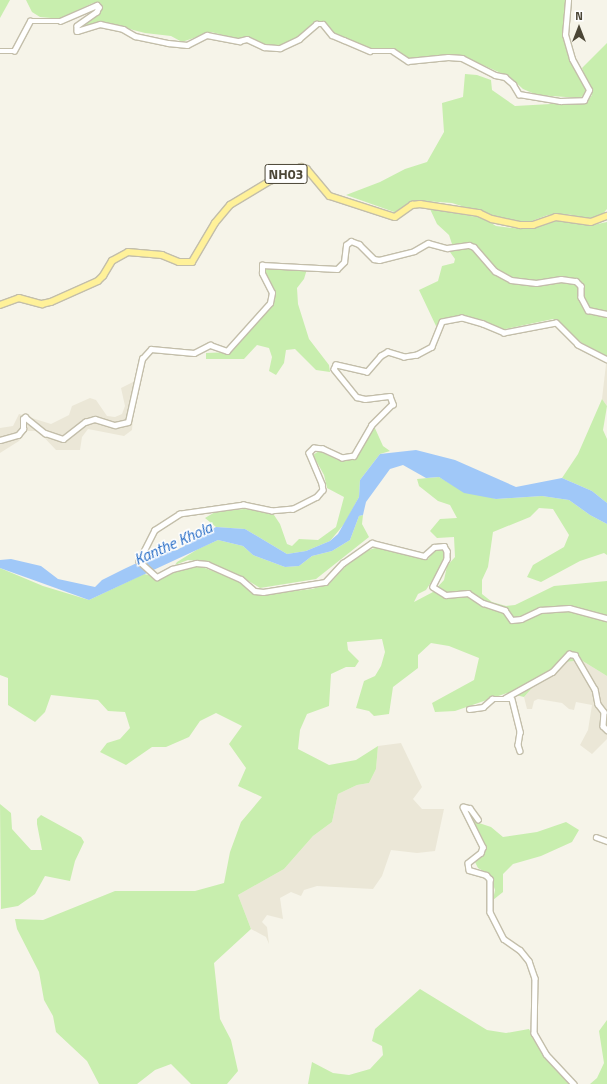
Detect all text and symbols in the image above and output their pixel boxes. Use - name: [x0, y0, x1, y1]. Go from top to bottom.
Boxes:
- north arrow: [559, 8, 599, 48]
- text: N: [575, 8, 583, 24]
- road number: NH03: [264, 162, 308, 186]
- water label: Kanthe Khola: [131, 517, 215, 569]

